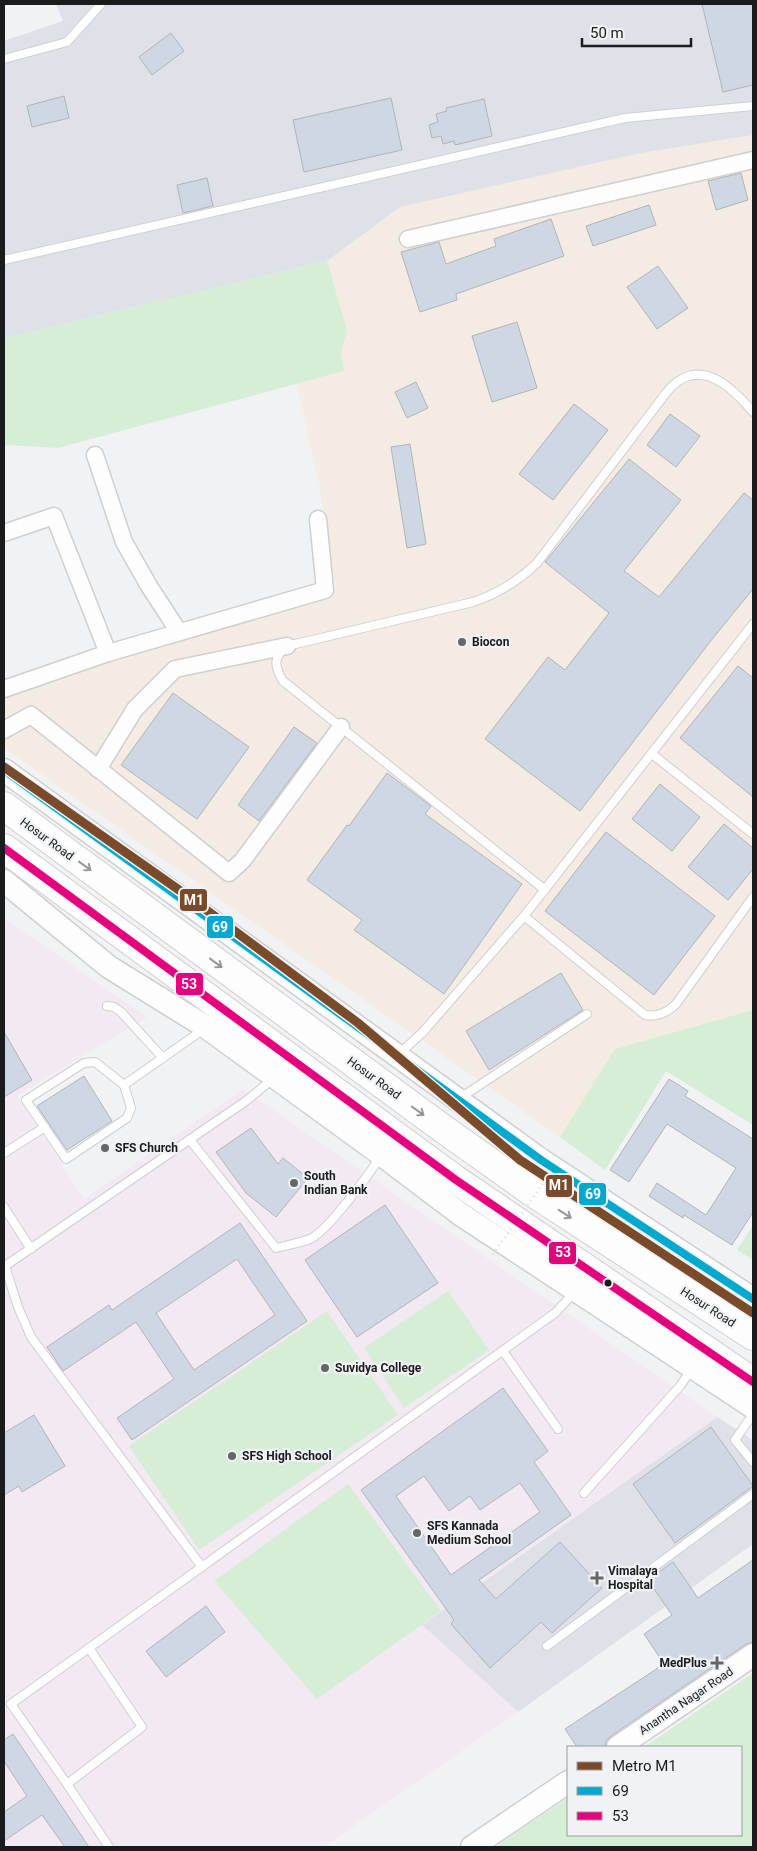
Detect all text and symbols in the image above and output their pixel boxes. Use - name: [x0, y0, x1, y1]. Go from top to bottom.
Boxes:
- scale bar: [582, 15, 691, 47]
- text: 50 m: [590, 24, 624, 42]
- place label: Biocon: [472, 635, 510, 649]
- marker: Biocon: [456, 636, 468, 648]
- street label: Hosur Road: [17, 815, 77, 863]
- one-way arrow: [78, 861, 91, 872]
- line badge: M1: [179, 888, 208, 912]
- text: M1: [184, 892, 204, 908]
- line badge: 69: [206, 915, 234, 939]
- text: 69: [212, 919, 228, 935]
- one-way arrow: [209, 958, 223, 968]
- line badge: 53: [175, 972, 204, 996]
- text: 53: [181, 976, 197, 992]
- street label: Hosur Road: [344, 1054, 404, 1102]
- one-way arrow: [411, 1106, 425, 1116]
- place label: SFS Church: [115, 1141, 178, 1155]
- marker: SFS Church: [99, 1142, 111, 1154]
- place label: South Indian Bank: [304, 1169, 368, 1197]
- line badge: M1: [545, 1174, 573, 1198]
- marker: South Indian Bank: [288, 1177, 300, 1189]
- text: M1: [549, 1177, 569, 1193]
- line badge: 69: [578, 1182, 607, 1206]
- text: 69: [585, 1186, 601, 1202]
- one-way arrow: [558, 1209, 572, 1219]
- line badge: 53: [548, 1241, 577, 1265]
- text: 53: [555, 1244, 571, 1260]
- unlabelled marker: [603, 1278, 613, 1288]
- street label: Hosur Road: [678, 1284, 738, 1330]
- place label: Suvidya College: [335, 1361, 422, 1375]
- marker: Suvidya College: [319, 1362, 331, 1374]
- place label: SFS High School: [242, 1449, 332, 1463]
- marker: SFS High School: [226, 1450, 238, 1462]
- place label: SFS Kannada Medium School: [427, 1519, 511, 1547]
- marker: SFS Kannada Medium School: [411, 1527, 423, 1539]
- place label: Vimalaya Hospital: [608, 1564, 658, 1592]
- marker: Vimalaya Hospital: [590, 1571, 604, 1585]
- place label: MedPlus: [659, 1656, 707, 1670]
- marker: MedPlus: [711, 1657, 723, 1669]
- street label: Anantha Nagar Road: [636, 1664, 736, 1738]
- legend: [567, 1746, 742, 1836]
- text: Metro M1: [612, 1757, 677, 1775]
- text: 69: [612, 1782, 629, 1800]
- text: 53: [612, 1807, 629, 1825]

